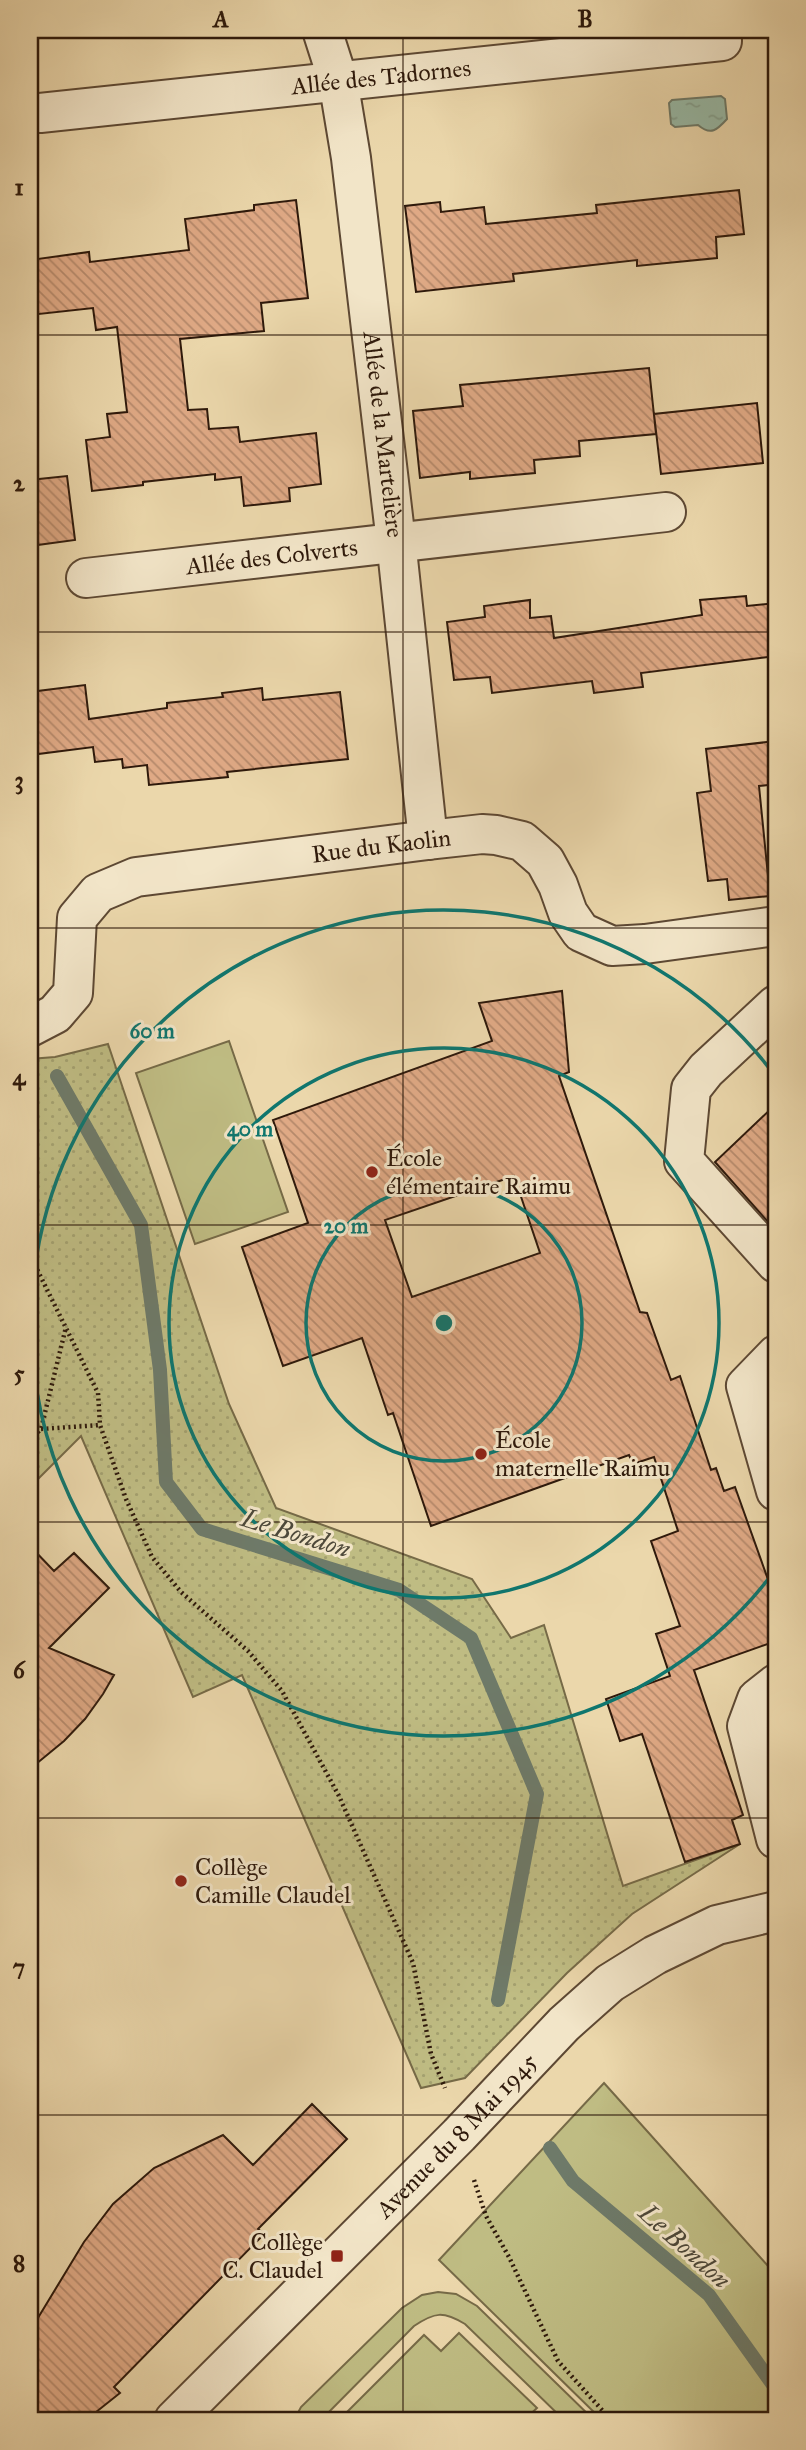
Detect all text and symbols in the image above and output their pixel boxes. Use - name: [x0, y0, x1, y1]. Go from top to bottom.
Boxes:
- text: A: [211, 5, 229, 33]
- text: B: [577, 5, 593, 33]
- street label: Allée des Tadornes: [289, 53, 472, 101]
- text: 1: [14, 173, 24, 201]
- street label: Allée de la Martelière: [356, 329, 410, 539]
- text: 2: [13, 469, 25, 497]
- street label: Allée des Colverts: [183, 532, 359, 582]
- text: 3: [14, 766, 24, 795]
- street label: Rue du Kaolin: [310, 823, 452, 870]
- text: 60 m: [129, 1018, 175, 1044]
- text: 4: [13, 1063, 27, 1091]
- text: 40 m: [227, 1116, 273, 1142]
- place label: École élémentaire Raimu: [386, 1143, 571, 1201]
- marker: École élémentaire Raimu: [364, 1164, 380, 1180]
- text: 20 m: [324, 1213, 369, 1239]
- centre of rings: [432, 1311, 456, 1335]
- text: 5: [14, 1359, 25, 1387]
- place label: École maternelle Raimu: [495, 1425, 670, 1483]
- marker: École maternelle Raimu: [473, 1446, 489, 1462]
- water label: Le Bondon: [237, 1501, 355, 1565]
- text: 6: [13, 1656, 26, 1684]
- place label: Collège Camille Claudel: [195, 1852, 351, 1910]
- marker: Collège Camille Claudel: [173, 1873, 189, 1889]
- text: 7: [13, 1953, 25, 1981]
- street label: Avenue du 8 Mai 1945: [369, 2047, 544, 2225]
- water label: Le Bondon: [632, 2196, 738, 2296]
- place label: Collège C. Claudel: [222, 2227, 324, 2285]
- marker: Collège C. Claudel: [329, 2248, 345, 2264]
- text: 8: [13, 2249, 25, 2277]

